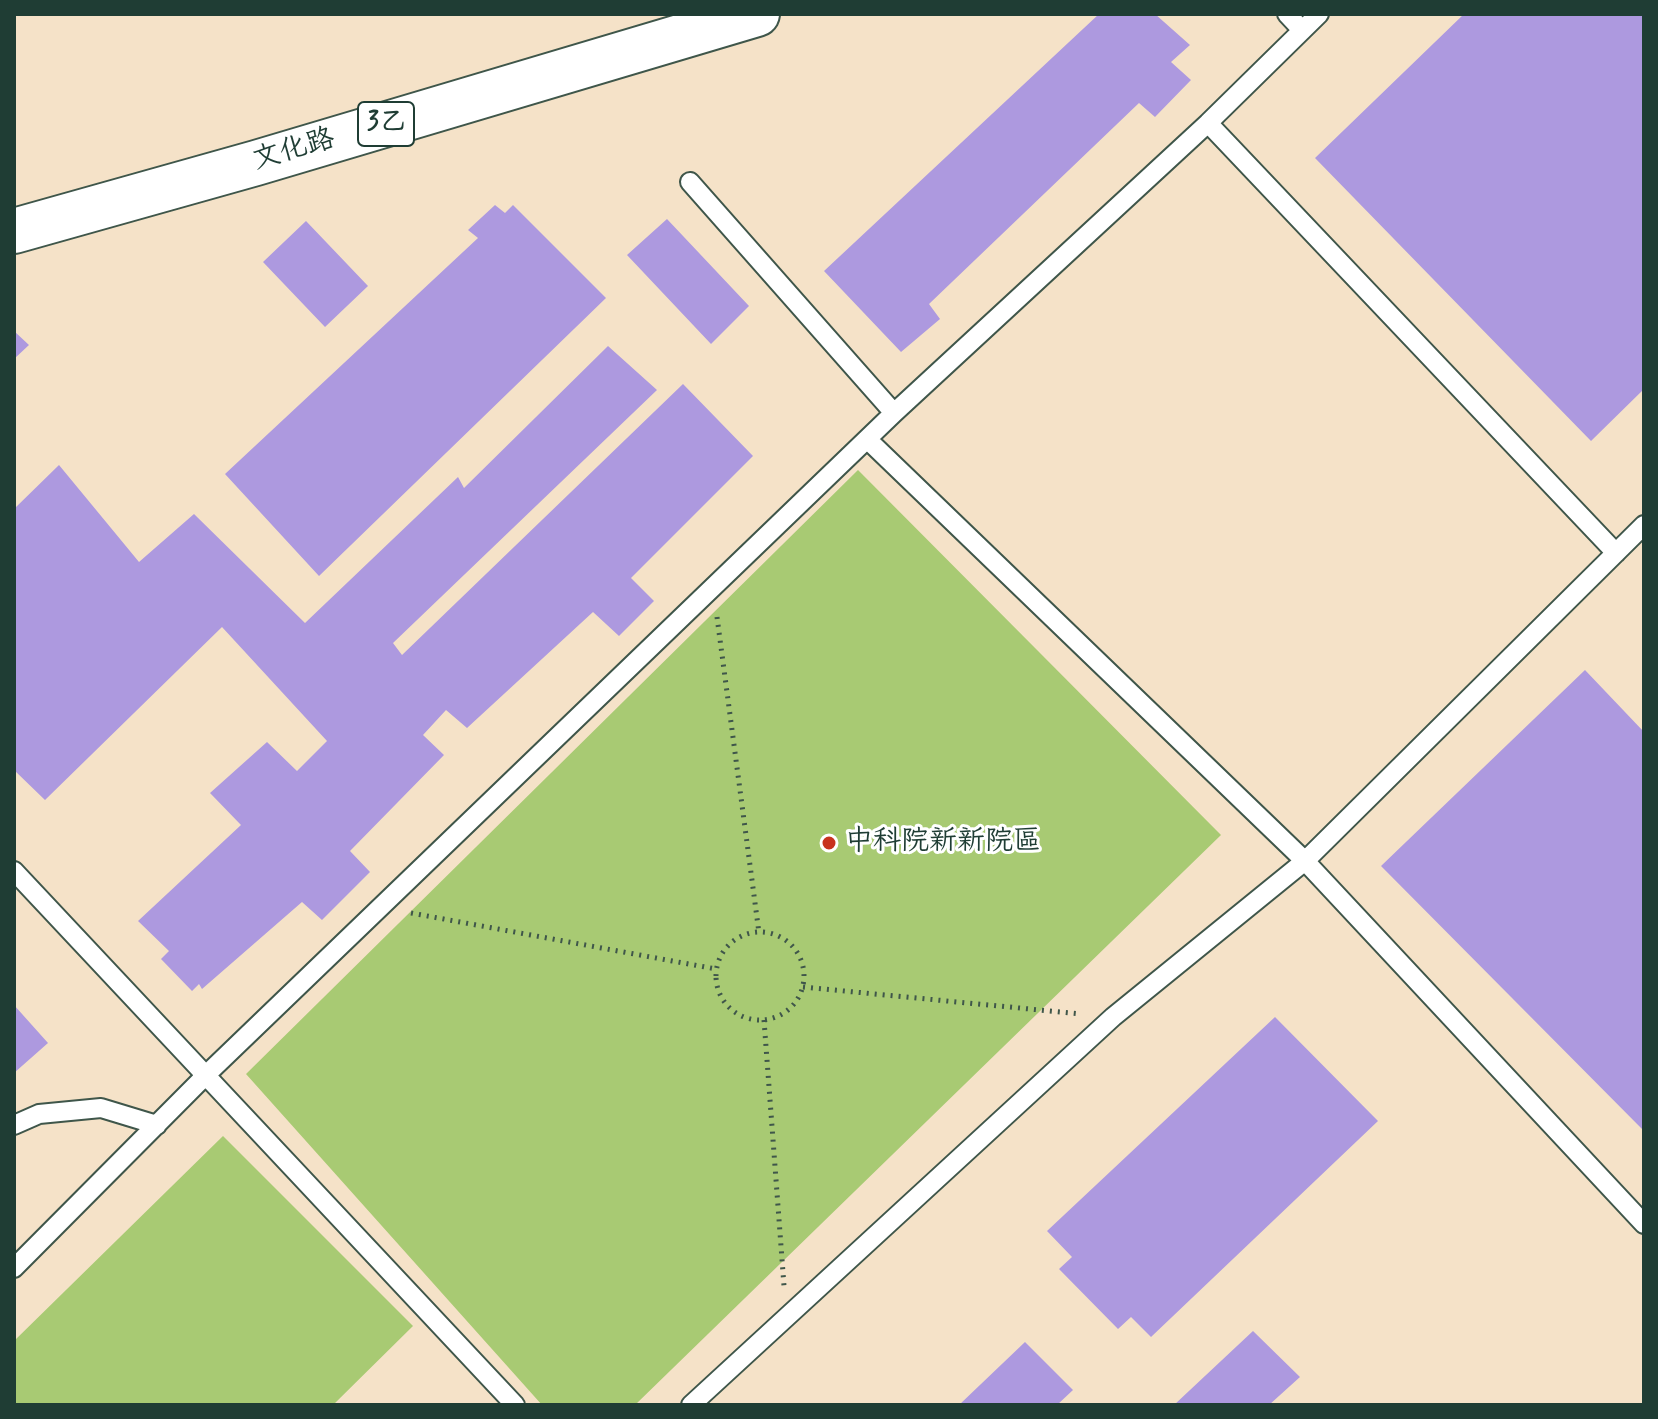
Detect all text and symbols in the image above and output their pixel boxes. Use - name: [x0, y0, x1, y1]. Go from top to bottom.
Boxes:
- road number: 3乙: [358, 102, 414, 146]
- street label: 文化路: [249, 123, 339, 179]
- place label: 中科院新新院區: [845, 826, 1041, 860]
- marker: 中科院新新院區: [820, 834, 838, 852]

